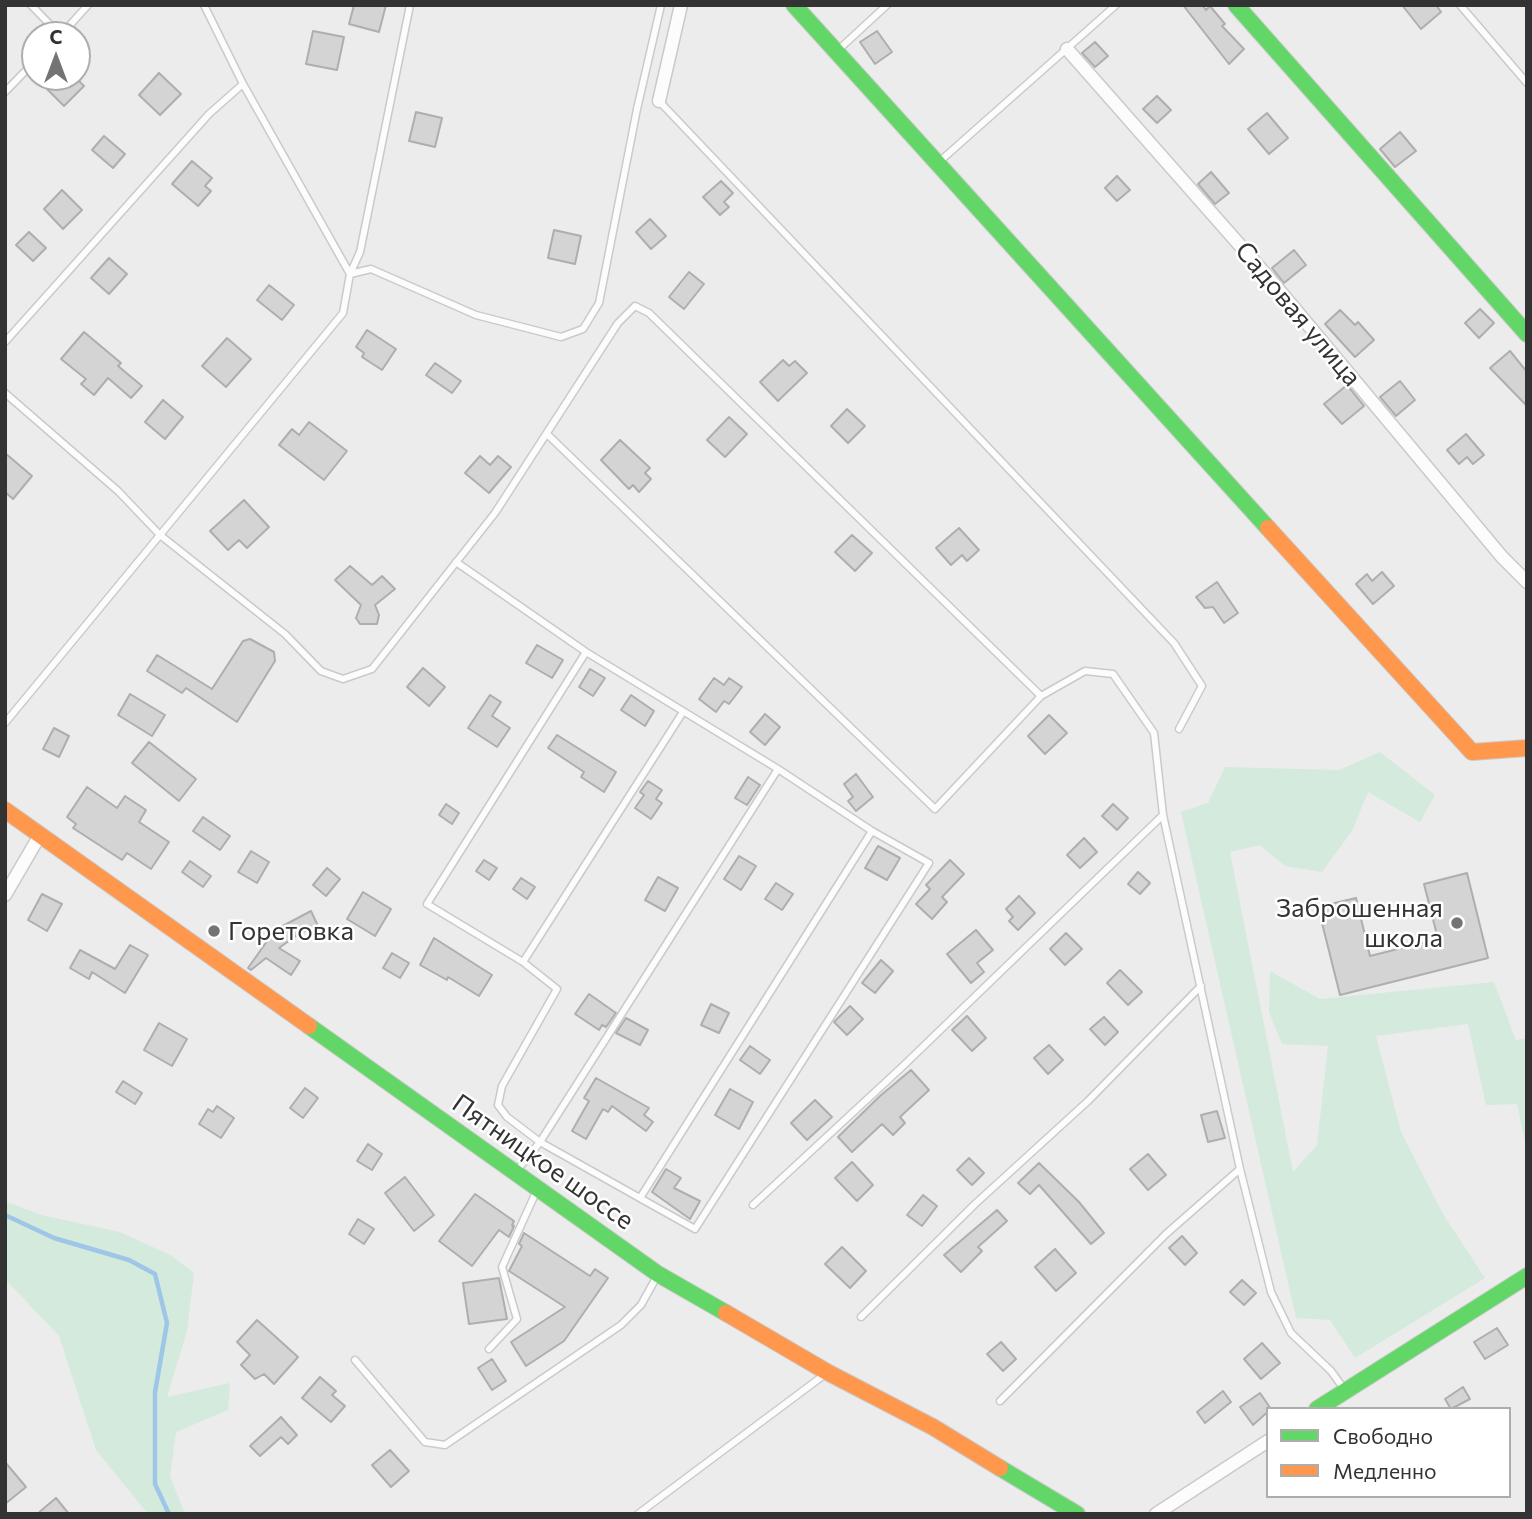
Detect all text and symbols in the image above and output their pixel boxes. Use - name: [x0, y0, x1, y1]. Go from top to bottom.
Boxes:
- north arrow: [21, 21, 91, 91]
- text: С: [50, 25, 63, 48]
- street label: Садовая улица: [1228, 235, 1368, 393]
- place label: Заброшенная школа: [1276, 892, 1443, 954]
- place label: Горетовка: [228, 915, 354, 947]
- marker: Заброшенная школа: [1449, 915, 1465, 931]
- marker: Горетовка: [206, 923, 222, 939]
- street label: Пятницкое шоссе: [446, 1088, 640, 1236]
- legend: [1266, 1407, 1511, 1498]
- text: Свободно: [1333, 1423, 1433, 1448]
- text: Медленно: [1333, 1458, 1437, 1483]

